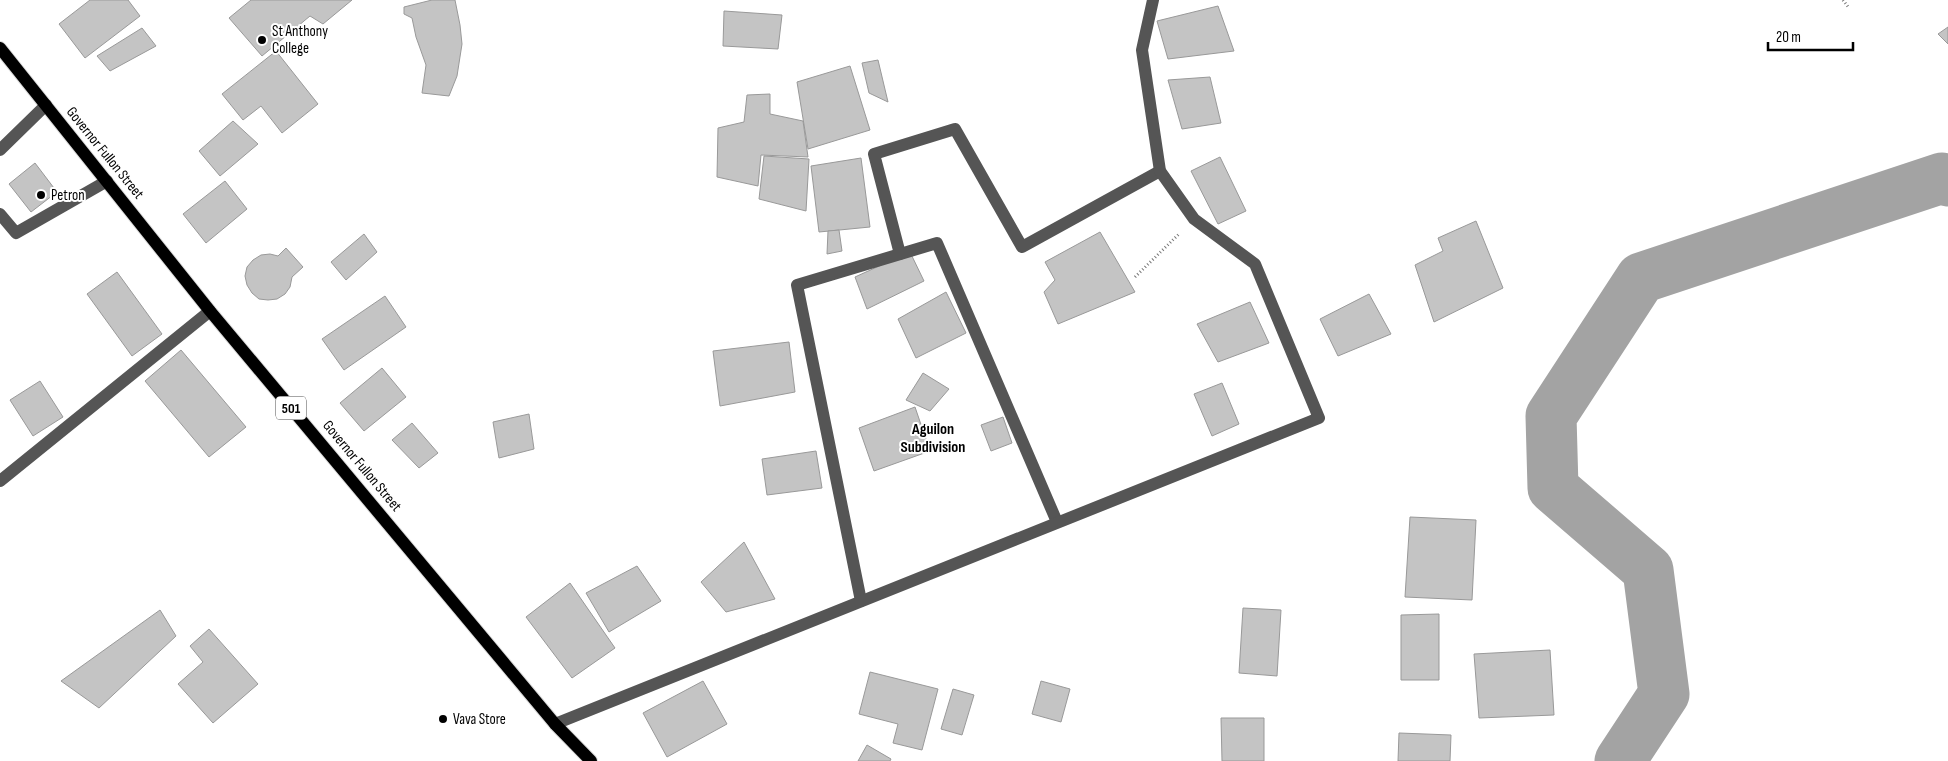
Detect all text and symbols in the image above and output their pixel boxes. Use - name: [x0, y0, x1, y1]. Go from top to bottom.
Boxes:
- scale bar: [1768, 20, 1853, 52]
- place label: St Anthony College: [272, 22, 328, 58]
- text: 20 m: [1776, 28, 1801, 47]
- marker: St Anthony College: [256, 34, 268, 46]
- street label: Governor Fullon Street: [62, 103, 148, 203]
- place label: Petron: [51, 186, 85, 205]
- marker: Petron: [35, 189, 47, 201]
- road number: 501: [276, 396, 306, 419]
- street label: Governor Fullon Street: [318, 417, 406, 516]
- district label: Aguilon Subdivision: [901, 420, 965, 457]
- place label: Vava Store: [453, 710, 506, 729]
- marker: Vava Store: [437, 713, 449, 725]

